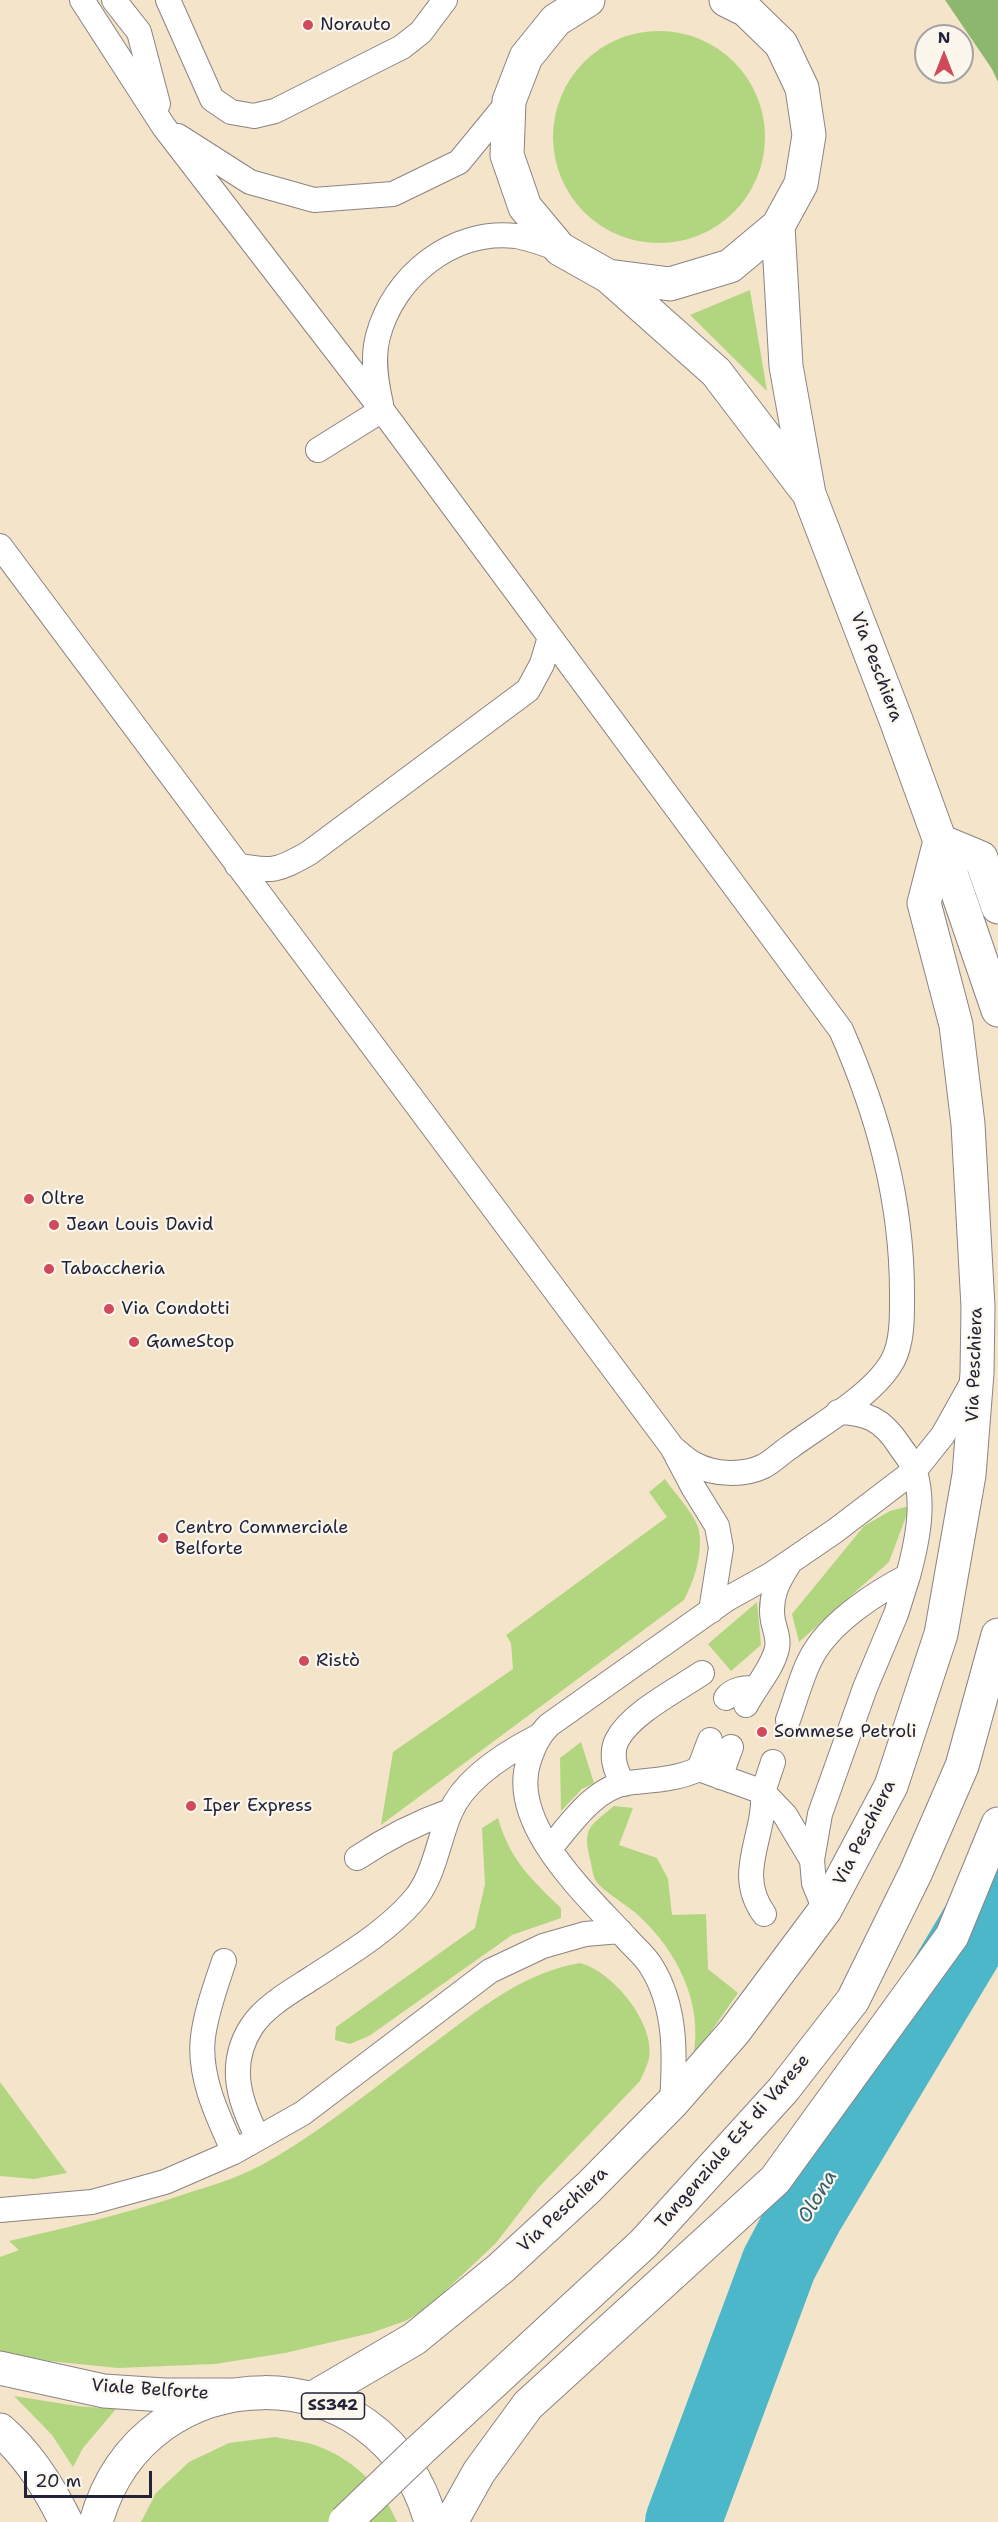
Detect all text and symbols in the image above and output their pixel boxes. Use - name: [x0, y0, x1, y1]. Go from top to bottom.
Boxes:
- place label: Norauto: [320, 14, 391, 36]
- marker: Norauto: [301, 18, 315, 32]
- north arrow: [914, 24, 974, 84]
- text: N: [938, 27, 950, 48]
- street label: Via Peschiera: [845, 609, 907, 725]
- place label: Oltre: [41, 1188, 85, 1210]
- marker: Oltre: [22, 1192, 36, 1206]
- place label: Jean Louis David: [66, 1214, 213, 1236]
- marker: Jean Louis David: [47, 1218, 61, 1232]
- place label: Tabaccheria: [61, 1258, 165, 1280]
- marker: Tabaccheria: [42, 1262, 56, 1276]
- place label: Via Condotti: [121, 1298, 230, 1320]
- marker: Via Condotti: [102, 1302, 116, 1316]
- street label: Via Peschiera: [962, 1307, 988, 1423]
- place label: GameStop: [146, 1331, 234, 1353]
- marker: GameStop: [127, 1335, 141, 1349]
- place label: Centro Commerciale Belforte: [175, 1517, 348, 1559]
- marker: Centro Commerciale Belforte: [156, 1531, 170, 1545]
- place label: Ristò: [316, 1650, 360, 1672]
- marker: Ristò: [297, 1654, 311, 1668]
- place label: Sommese Petroli: [774, 1721, 917, 1743]
- marker: Sommese Petroli: [755, 1725, 769, 1739]
- street label: Via Peschiera: [829, 1777, 901, 1889]
- place label: Iper Express: [203, 1795, 312, 1817]
- marker: Iper Express: [184, 1799, 198, 1813]
- street label: Tangenziale Est di Varese: [651, 2050, 815, 2234]
- street label: Via Peschiera: [513, 2163, 613, 2257]
- water label: Olona: [793, 2166, 843, 2228]
- street label: Viale Belforte: [91, 2375, 209, 2405]
- road number: SS342: [302, 2393, 364, 2419]
- scale bar: [27, 2459, 154, 2497]
- text: 20 m: [35, 2469, 81, 2493]

